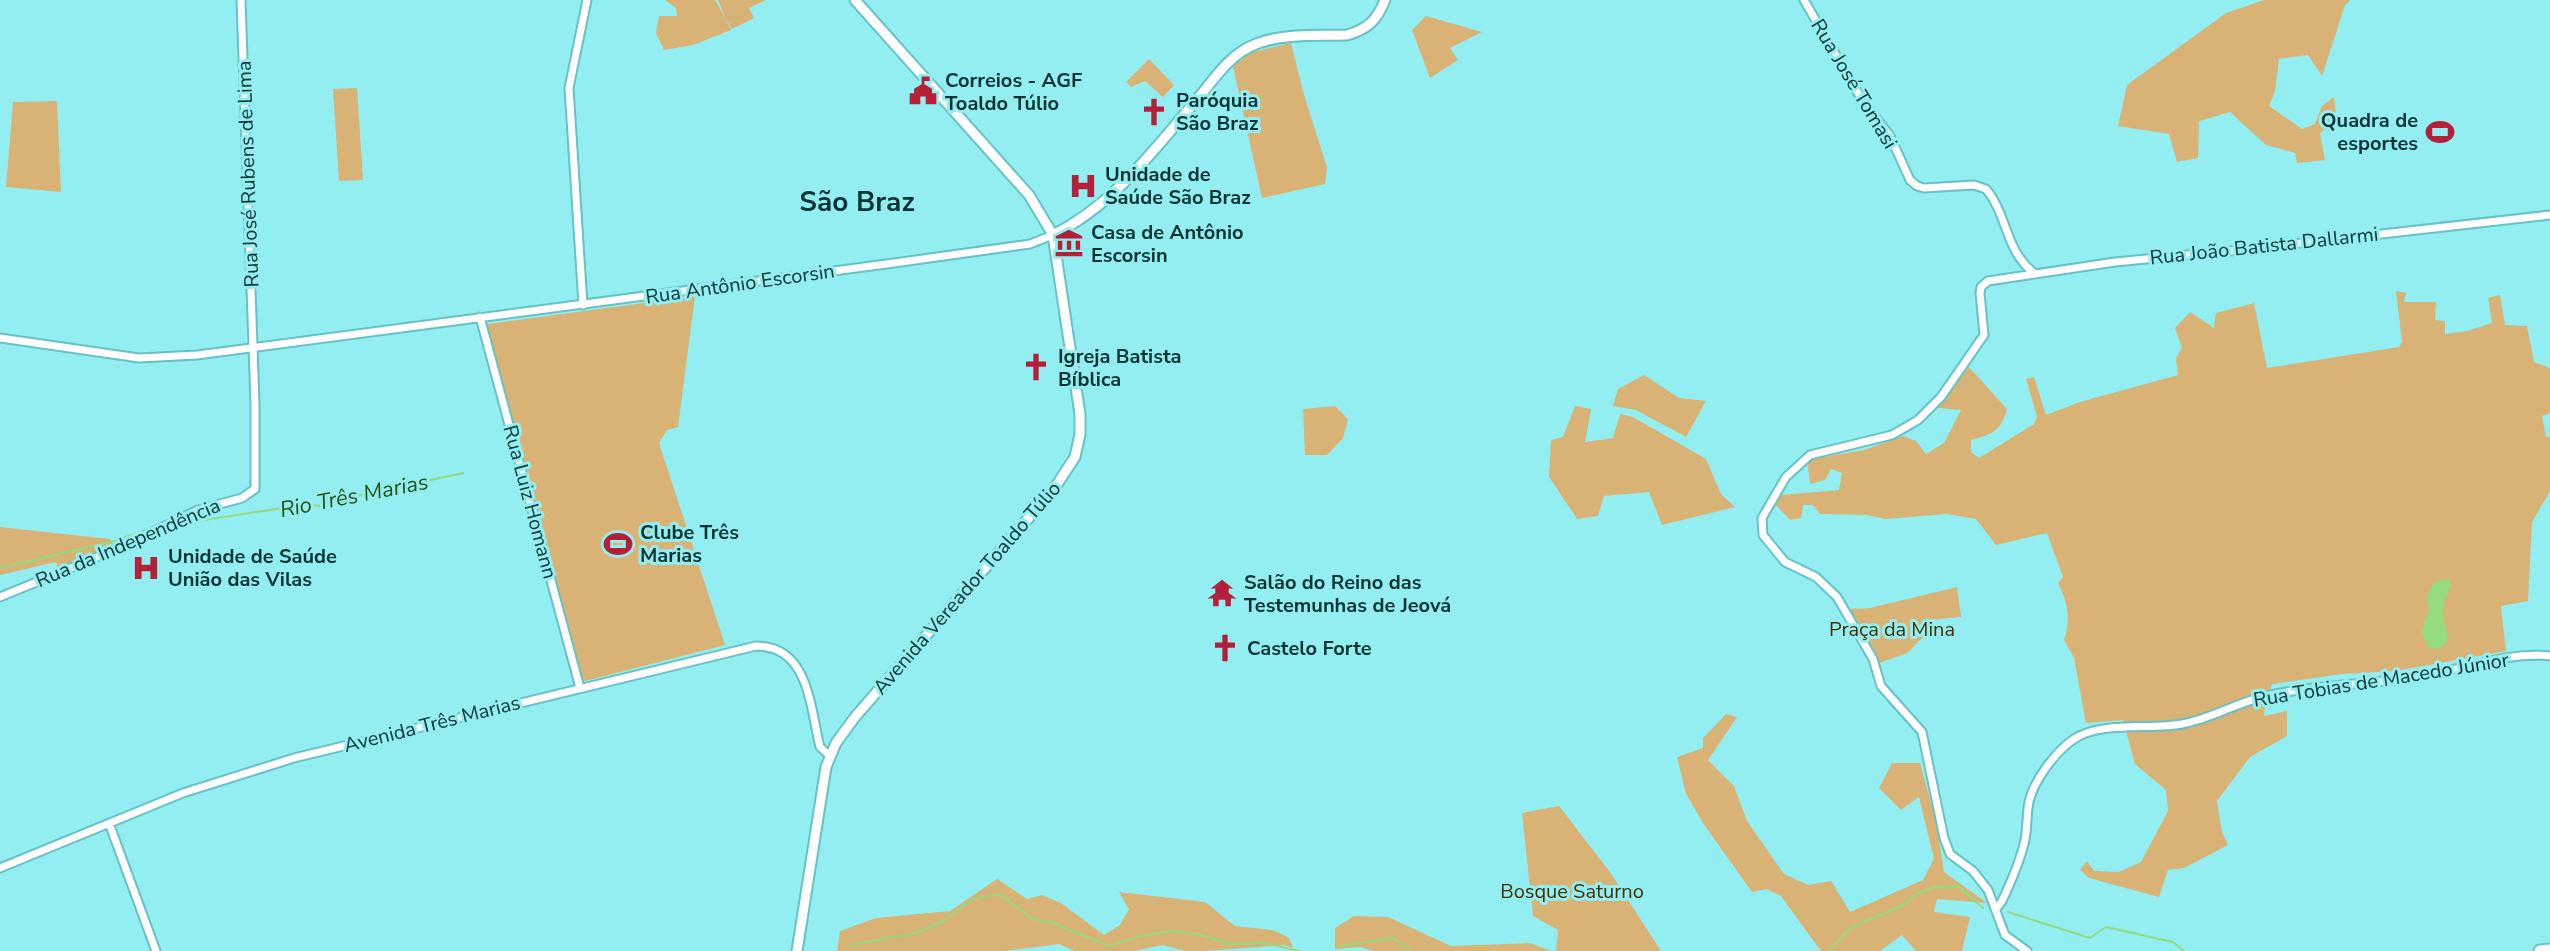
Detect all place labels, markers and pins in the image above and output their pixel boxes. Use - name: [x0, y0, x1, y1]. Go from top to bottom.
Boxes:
- place label: Correios - AGF Toaldo Túlio: [945, 67, 1082, 117]
- public building icon: Correios - AGF Toaldo Túlio: [908, 76, 938, 106]
- place label: Paróquia São Braz: [1176, 87, 1258, 137]
- church icon: Paróquia São Braz: [1139, 97, 1169, 127]
- place label: Quadra de esportes: [2321, 107, 2418, 157]
- sports icon: Quadra de esportes: [2425, 117, 2455, 147]
- place label: Unidade de Saúde São Braz: [1105, 161, 1251, 211]
- hospital icon: Unidade de Saúde São Braz: [1068, 171, 1098, 201]
- place label: Casa de Antônio Escorsin: [1091, 219, 1244, 269]
- museum icon: Casa de Antônio Escorsin: [1054, 228, 1084, 258]
- place label: Igreja Batista Bíblica: [1058, 343, 1182, 393]
- church icon: Igreja Batista Bíblica: [1021, 352, 1051, 382]
- place label: Clube Três Marias: [640, 519, 739, 569]
- sports icon: Clube Três Marias: [603, 529, 633, 559]
- place label: Unidade de Saúde União das Vilas: [168, 543, 337, 593]
- hospital icon: Unidade de Saúde União das Vilas: [131, 553, 161, 583]
- place label: Salão do Reino das Testemunhas de Jeová: [1244, 569, 1451, 619]
- temple icon: Salão do Reino das Testemunhas de Jeová: [1207, 578, 1237, 608]
- church icon: Castelo Forte: [1210, 633, 1240, 663]
- place label: Castelo Forte: [1247, 635, 1372, 662]

